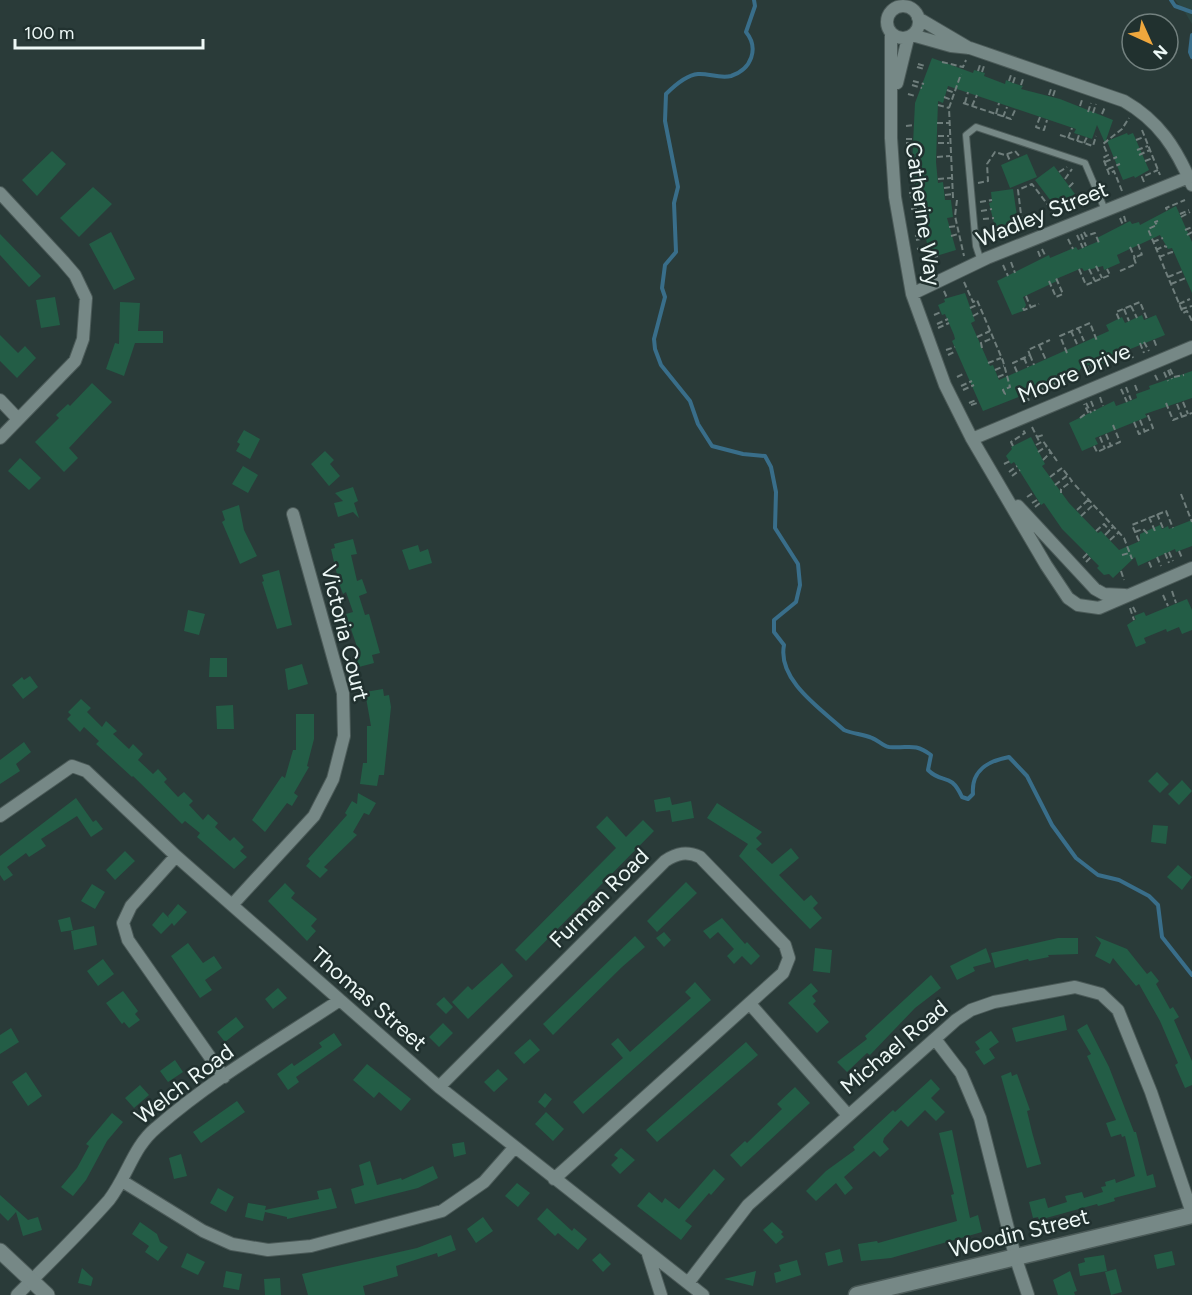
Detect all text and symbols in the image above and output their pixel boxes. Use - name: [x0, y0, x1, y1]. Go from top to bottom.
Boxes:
- scale bar: [15, 12, 202, 50]
- north arrow: [1120, 12, 1180, 72]
- text: 100 m: [24, 22, 74, 44]
- text: N: [1149, 41, 1171, 63]
- street label: Catherine Way: [900, 140, 947, 288]
- street label: Wadley Street: [972, 175, 1112, 253]
- street label: Moore Drive: [1014, 337, 1134, 409]
- street label: Victoria Court: [315, 562, 375, 704]
- street label: Furman Road: [544, 843, 654, 953]
- street label: Thomas Street: [306, 941, 432, 1057]
- street label: Michael Road: [835, 994, 953, 1100]
- street label: Welch Road: [129, 1038, 239, 1130]
- street label: Woodin Street: [946, 1203, 1092, 1263]

